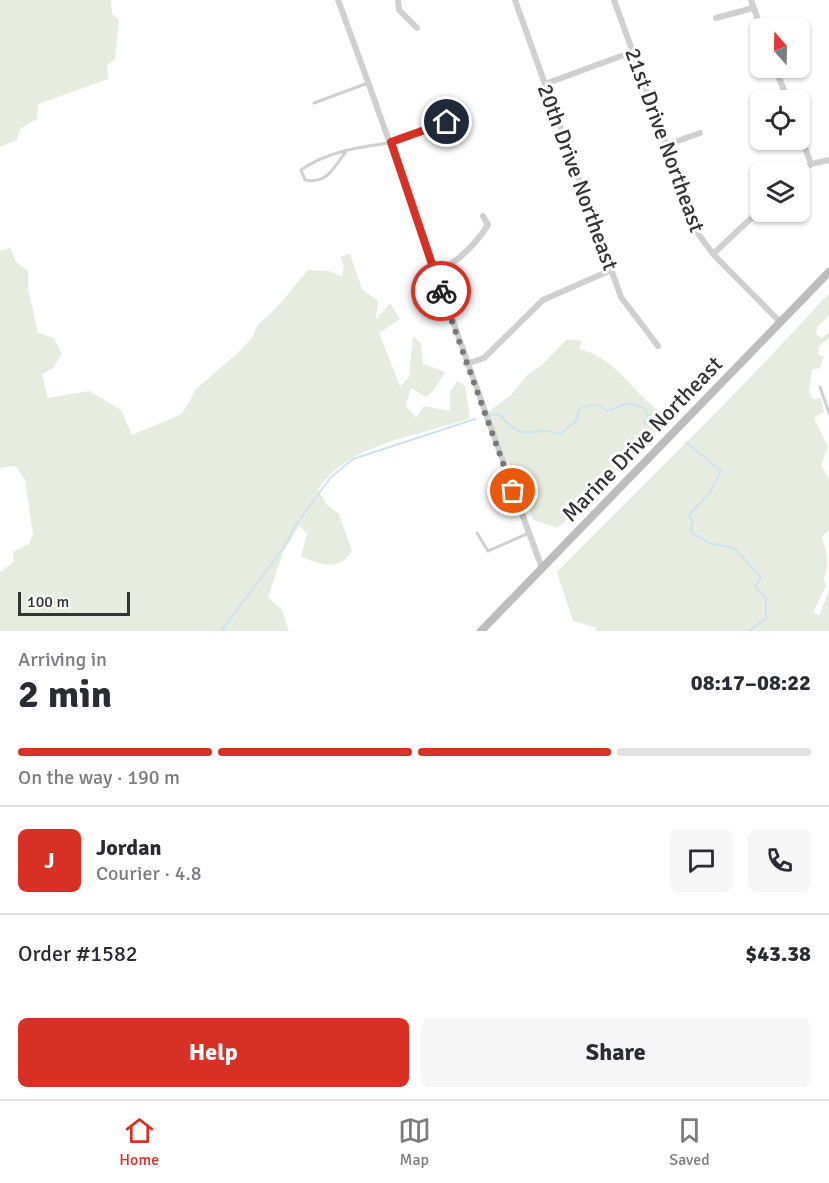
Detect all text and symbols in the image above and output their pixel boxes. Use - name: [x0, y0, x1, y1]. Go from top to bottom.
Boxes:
- north arrow: [750, 18, 810, 78]
- map controls: [750, 18, 810, 222]
- street label: 21st Drive Northeast: [619, 44, 711, 236]
- street label: 20th Drive Northeast: [532, 80, 624, 274]
- button: locate: [750, 90, 810, 150]
- pin: [421, 96, 472, 147]
- icon: home: [430, 105, 463, 138]
- button: layers: [750, 162, 810, 222]
- courier: [411, 261, 471, 321]
- icon: bike: [425, 275, 458, 308]
- street label: Marine Drive Northeast: [556, 351, 728, 527]
- pin: [487, 465, 538, 516]
- icon: bag: [496, 474, 529, 507]
- scale bar: [18, 589, 130, 616]
- text: 100 m: [27, 592, 69, 612]
- text: Arriving in: [18, 647, 107, 672]
- text: 08:17–08:22: [691, 669, 811, 696]
- text: 2 min: [18, 670, 112, 718]
- text: On the way · 190 m: [18, 765, 180, 790]
- button: chat: [670, 829, 733, 892]
- button: phone: [748, 829, 811, 892]
- text: Jordan: [96, 834, 162, 861]
- text: J: [44, 847, 55, 874]
- text: Courier · 4.8: [96, 861, 202, 886]
- text: Order #1582: [18, 940, 138, 967]
- text: $43.38: [745, 940, 811, 967]
- button: Help: [18, 1018, 409, 1087]
- button: Share: [421, 1018, 811, 1087]
- tab: Home: [119, 1114, 159, 1170]
- tab: Map: [398, 1114, 431, 1170]
- tab: Saved: [669, 1114, 710, 1170]

